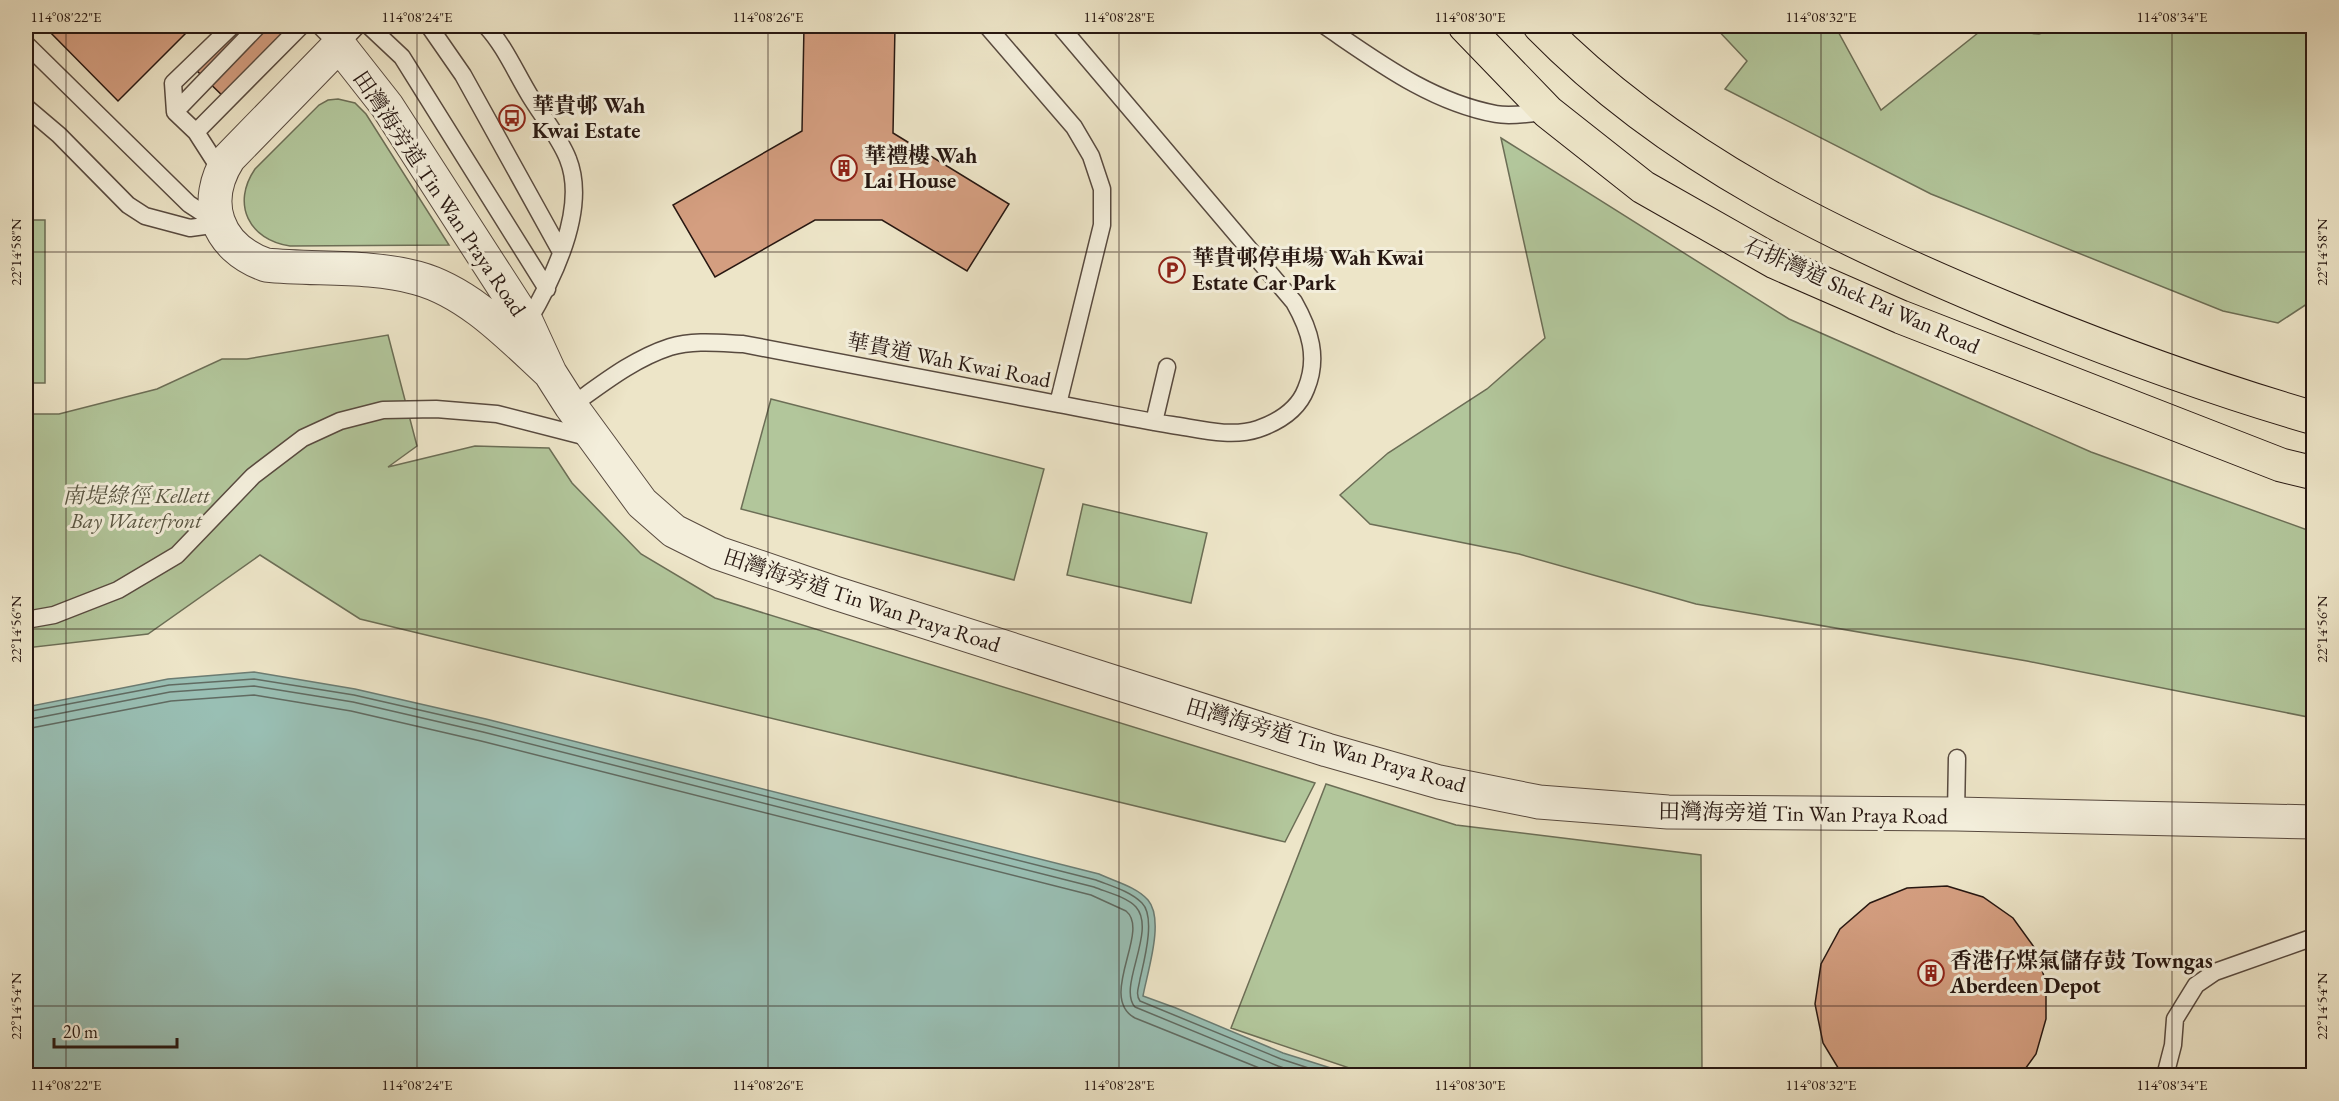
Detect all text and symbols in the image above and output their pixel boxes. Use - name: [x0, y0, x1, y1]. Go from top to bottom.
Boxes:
- text: 114°08'22"E: [30, 7, 102, 26]
- text: 114°08'24"E: [381, 7, 453, 26]
- text: 114°08'26"E: [732, 7, 804, 26]
- text: 114°08'28"E: [1083, 7, 1155, 26]
- text: 114°08'30"E: [1434, 7, 1506, 26]
- text: 114°08'32"E: [1785, 7, 1857, 26]
- text: 114°08'34"E: [2136, 7, 2208, 26]
- street label: 田灣海旁道 Tin Wan Praya Road: [347, 65, 533, 322]
- place label: 華貴邨 Wah Kwai Estate: [532, 91, 645, 145]
- bus stop icon: 華貴邨 Wah Kwai Estate: [497, 103, 527, 133]
- place label: 華禮樓 Wah Lai House: [864, 141, 977, 195]
- building icon: 華禮樓 Wah Lai House: [829, 153, 859, 183]
- text: 22°14'58"N: [6, 218, 25, 286]
- text: 22°14'58"N: [2312, 218, 2331, 286]
- street label: 石排灣道 Shek Pai Wan Road: [1739, 230, 1985, 361]
- place label: 華貴邨停車場 Wah Kwai Estate Car Park: [1192, 243, 1424, 297]
- parking icon: 華貴邨停車場 Wah Kwai Estate Car Park: [1157, 255, 1187, 285]
- street label: 華貴道 Wah Kwai Road: [844, 326, 1054, 395]
- park label: 南堤綠徑 Kellett Bay Waterfront: [62, 481, 211, 535]
- street label: 田灣海旁道 Tin Wan Praya Road: [720, 542, 1005, 659]
- text: 22°14'56"N: [6, 595, 25, 663]
- text: 22°14'56"N: [2312, 595, 2331, 663]
- street label: 田灣海旁道 Tin Wan Praya Road: [1183, 692, 1470, 800]
- street label: 田灣海旁道 Tin Wan Praya Road: [1658, 796, 1949, 831]
- place label: 香港仔煤氣儲存鼓 Towngas Aberdeen Depot: [1949, 946, 2213, 1000]
- building icon: 香港仔煤氣儲存鼓 Towngas Aberdeen Depot: [1916, 958, 1946, 988]
- text: 22°14'54"N: [6, 972, 25, 1040]
- text: 22°14'54"N: [2312, 972, 2331, 1040]
- scale bar: [54, 1011, 177, 1049]
- text: 20 m: [63, 1020, 98, 1043]
- text: 114°08'22"E: [30, 1075, 102, 1094]
- text: 114°08'24"E: [381, 1075, 453, 1094]
- text: 114°08'26"E: [732, 1075, 804, 1094]
- text: 114°08'28"E: [1083, 1075, 1155, 1094]
- text: 114°08'30"E: [1434, 1075, 1506, 1094]
- text: 114°08'32"E: [1785, 1075, 1857, 1094]
- text: 114°08'34"E: [2136, 1075, 2208, 1094]

